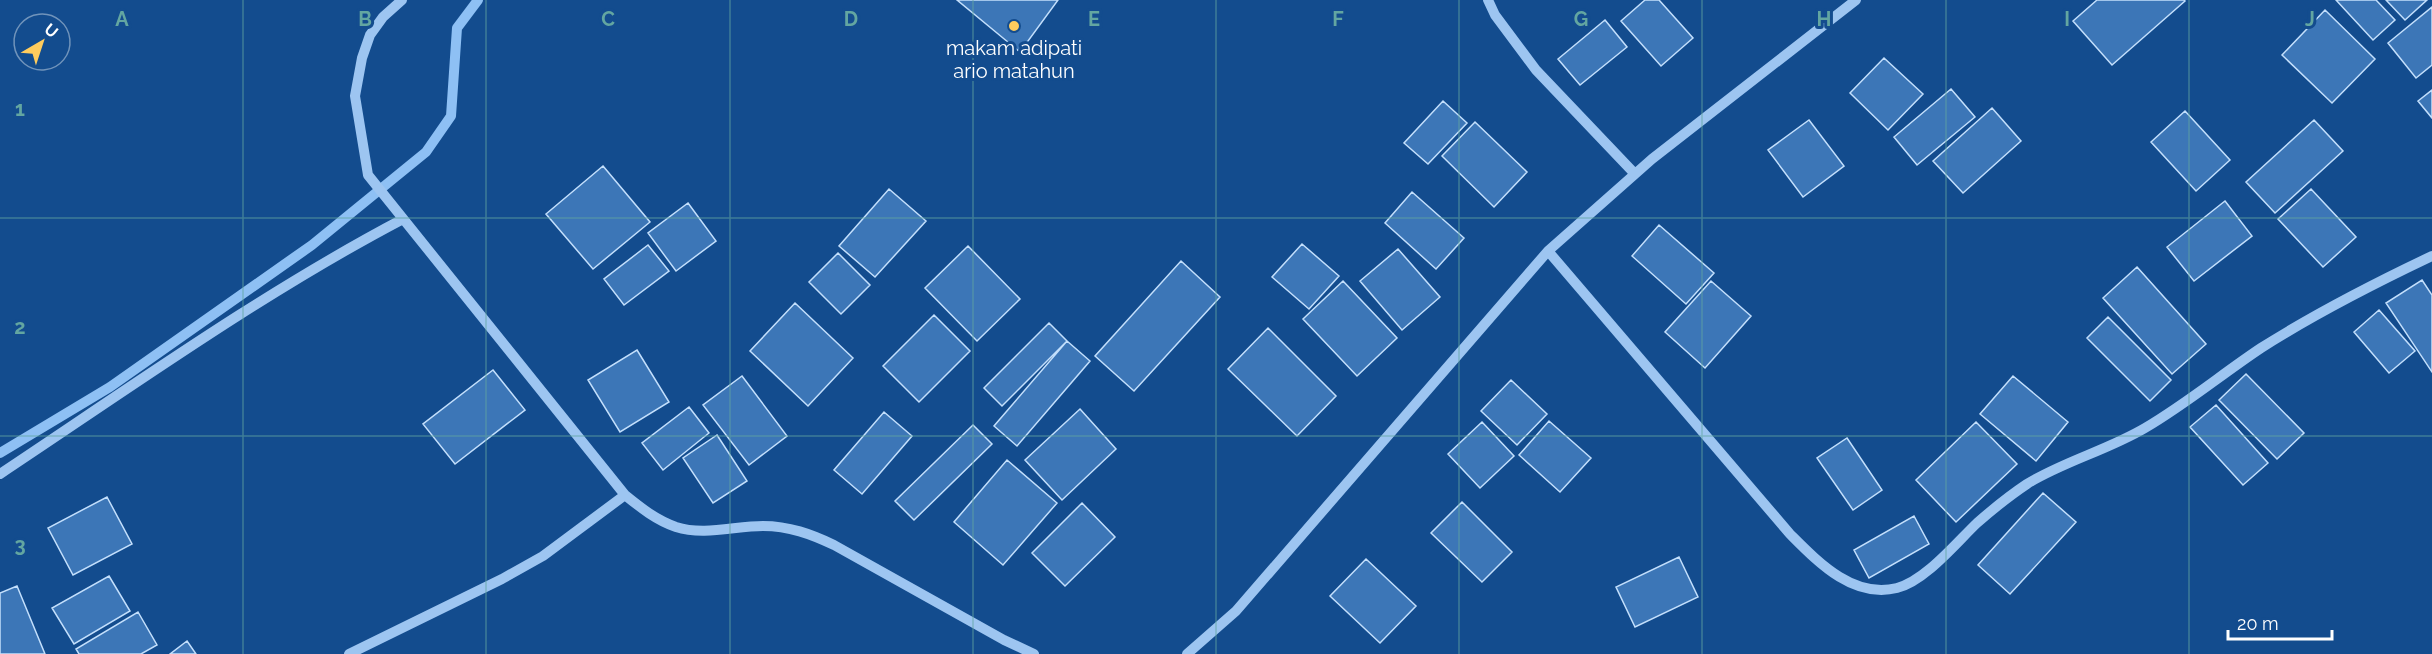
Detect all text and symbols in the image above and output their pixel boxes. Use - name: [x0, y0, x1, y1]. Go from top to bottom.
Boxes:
- text: A: [115, 7, 129, 31]
- text: B: [358, 7, 372, 31]
- text: C: [601, 7, 615, 31]
- text: D: [844, 7, 858, 31]
- text: E: [1088, 7, 1100, 31]
- text: F: [1332, 7, 1344, 31]
- text: G: [1574, 7, 1588, 31]
- text: H: [1817, 7, 1831, 31]
- text: I: [2064, 7, 2070, 31]
- text: J: [2305, 7, 2315, 31]
- north arrow: [12, 12, 72, 72]
- marker: makam adipati ario matahun: [1007, 19, 1021, 33]
- text: U: [40, 20, 62, 42]
- place label: makam adipati ario matahun: [946, 36, 1082, 83]
- text: 1: [15, 97, 25, 121]
- text: 2: [14, 315, 26, 339]
- text: 3: [14, 533, 26, 557]
- scale bar: [2228, 603, 2332, 641]
- text: 20 m: [2237, 613, 2279, 634]

